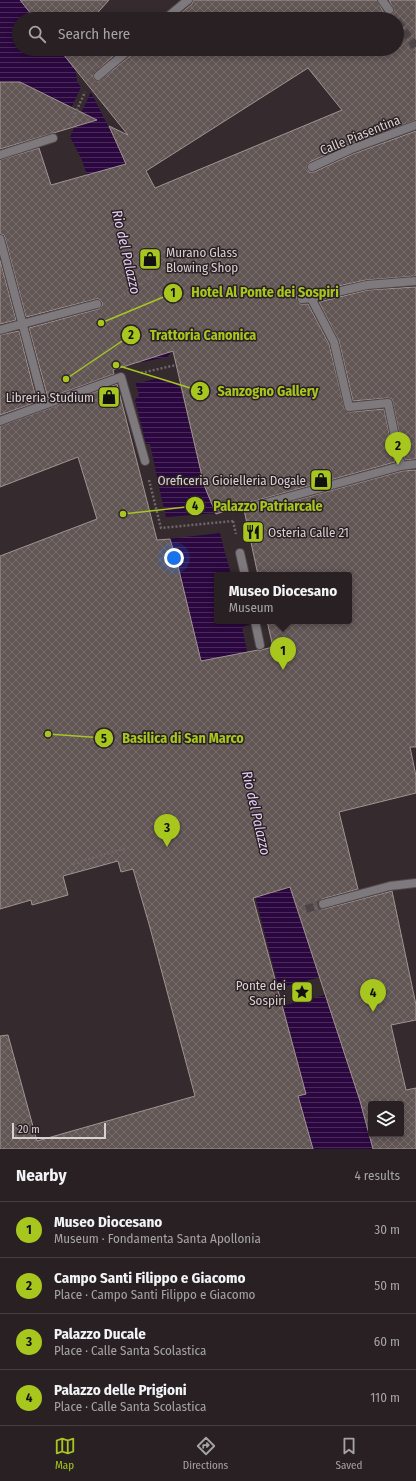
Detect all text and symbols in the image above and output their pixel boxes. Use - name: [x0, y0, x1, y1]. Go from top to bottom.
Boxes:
- search box: [12, 12, 404, 56]
- icon: search: [26, 23, 48, 45]
- text: Search here: [58, 25, 130, 43]
- street label: Calle Piasentina: [318, 112, 402, 158]
- water label: Rio del Palazzo: [108, 208, 144, 296]
- place label: Murano Glass Blowing Shop: [166, 245, 238, 275]
- shop icon: Murano Glass Blowing Shop: [137, 246, 163, 272]
- callout: Hotel Al Ponte dei Sospiri: [163, 280, 347, 306]
- text: Hotel Al Ponte dei Sospiri: [191, 284, 339, 301]
- text: 1: [170, 286, 176, 300]
- callout: Trattoria Canonica: [121, 322, 264, 348]
- text: Trattoria Canonica: [150, 327, 256, 344]
- text: 2: [127, 328, 134, 342]
- callout: Sanzogno Gallery: [190, 378, 327, 404]
- text: Sanzogno Gallery: [218, 383, 319, 400]
- shop icon: Libreria Studium: [96, 384, 122, 410]
- text: 3: [196, 384, 203, 398]
- place label: Libreria Studium: [6, 390, 94, 405]
- pin: 2: [385, 432, 411, 465]
- shop icon: Oreficeria Gioielleria Dogale: [308, 467, 334, 493]
- place label: Oreficeria Gioielleria Dogale: [157, 473, 306, 488]
- callout: Palazzo Patriarcale: [185, 493, 331, 519]
- text: Palazzo Patriarcale: [213, 498, 323, 515]
- text: 4: [192, 499, 198, 513]
- restaurant icon: Osteria Calle 21: [240, 519, 266, 545]
- place label: Osteria Calle 21: [268, 525, 349, 540]
- your location: [164, 548, 184, 568]
- popup: [214, 572, 352, 624]
- text: Museo Diocesano: [229, 582, 337, 600]
- text: Museum: [229, 600, 274, 615]
- pin: 1: [270, 637, 296, 670]
- callout: Basilica di San Marco: [94, 725, 252, 751]
- text: Basilica di San Marco: [122, 730, 244, 747]
- text: 5: [101, 732, 107, 746]
- water label: Rio del Palazzo: [238, 769, 274, 857]
- pin: 3: [154, 814, 180, 847]
- place label: Ponte dei Sospiri: [236, 978, 286, 1008]
- place icon: Ponte dei Sospiri: [289, 979, 315, 1005]
- pin: 4: [360, 979, 386, 1012]
- map controls: [368, 1101, 404, 1137]
- button: layers: [368, 1101, 404, 1137]
- scale bar: [12, 1121, 106, 1140]
- text: 20 m: [18, 1123, 40, 1136]
- text: Nearby: [16, 1165, 67, 1186]
- text: 4 results: [354, 1168, 400, 1183]
- text: Museo Diocesano: [54, 1213, 162, 1231]
- text: 1: [26, 1222, 32, 1237]
- text: 30 m: [374, 1222, 400, 1237]
- text: Museum · Fondamenta Santa Apollonia: [54, 1231, 261, 1246]
- text: Campo Santi Filippo e Giacomo: [54, 1269, 245, 1287]
- text: 2: [26, 1278, 32, 1293]
- text: 50 m: [374, 1278, 400, 1293]
- text: Place · Campo Santi Filippo e Giacomo: [54, 1287, 255, 1302]
- text: Palazzo Ducale: [54, 1325, 146, 1343]
- text: 3: [26, 1334, 32, 1349]
- text: 60 m: [374, 1334, 400, 1349]
- text: Place · Calle Santa Scolastica: [54, 1343, 206, 1358]
- text: Palazzo delle Prigioni: [54, 1381, 187, 1399]
- text: 4: [26, 1390, 32, 1405]
- text: 110 m: [370, 1390, 400, 1405]
- text: Place · Calle Santa Scolastica: [54, 1399, 206, 1414]
- tab: Map: [54, 1435, 76, 1472]
- tab: Directions: [183, 1435, 228, 1472]
- tab: Saved: [336, 1435, 362, 1472]

